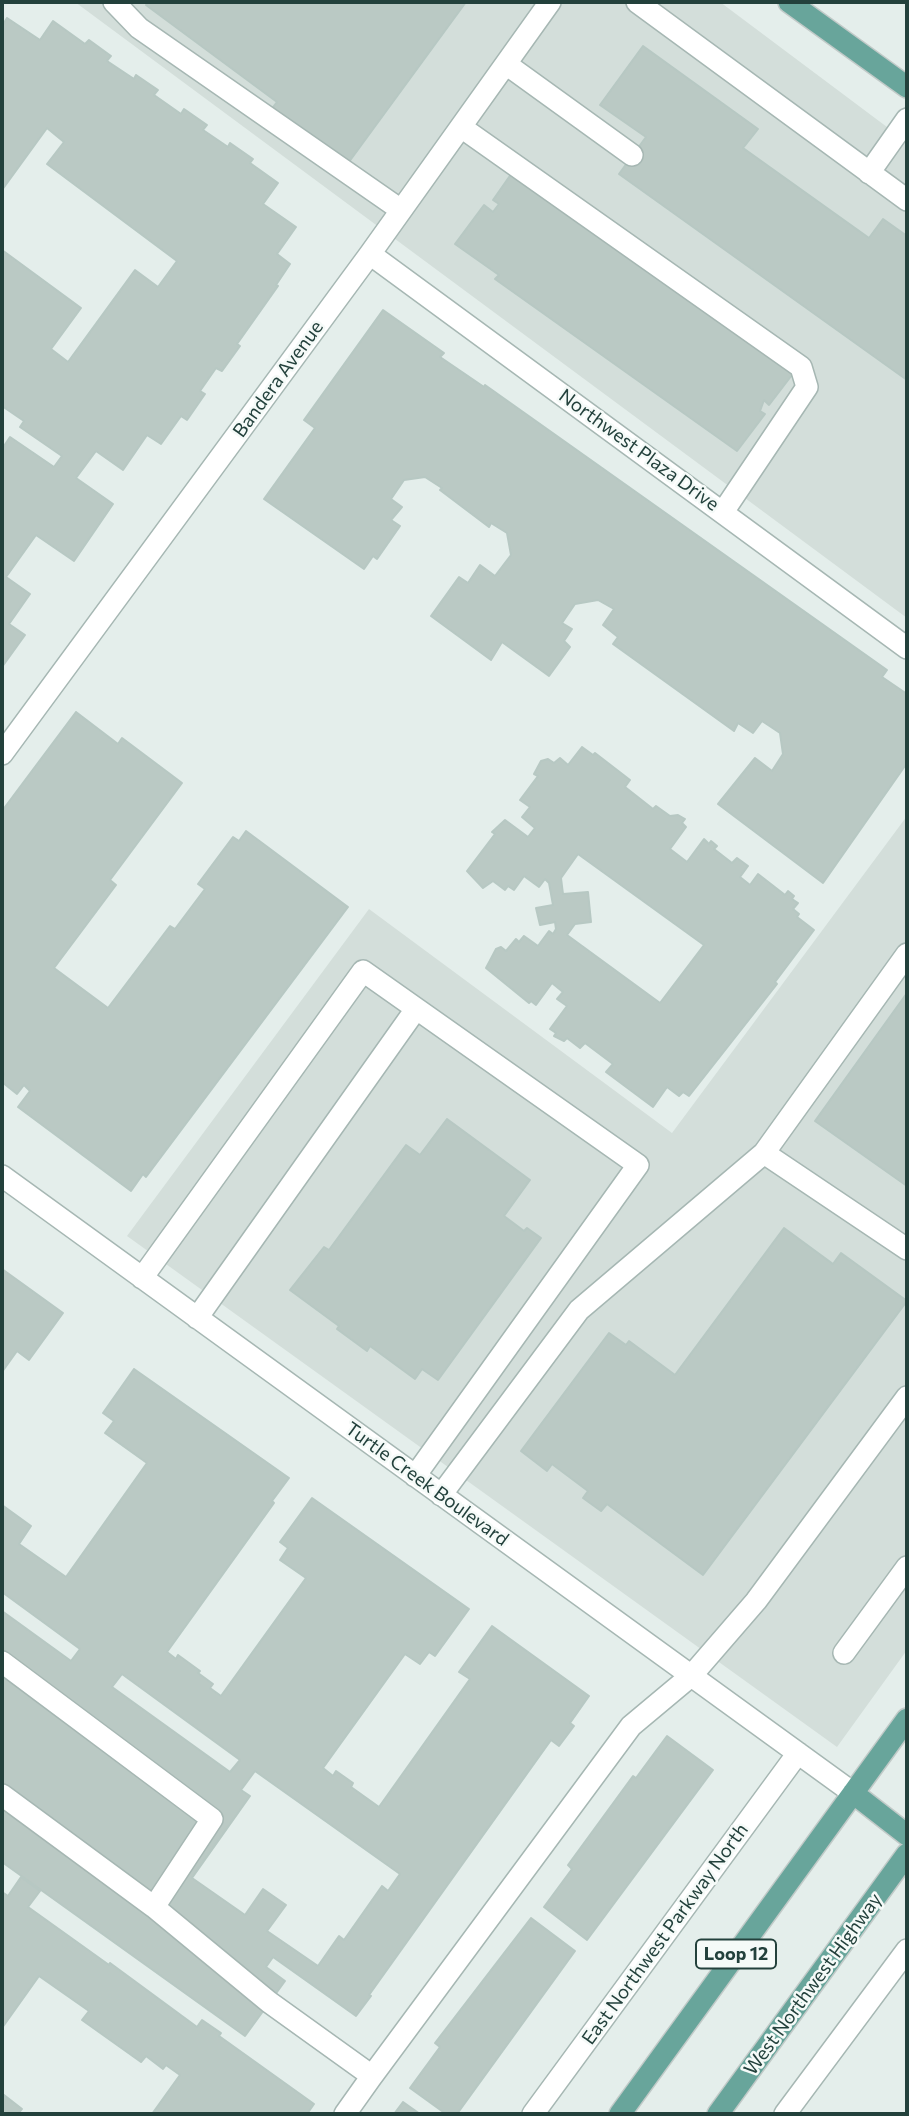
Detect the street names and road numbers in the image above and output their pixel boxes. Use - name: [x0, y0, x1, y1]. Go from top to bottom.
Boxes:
- street label: Bandera Avenue: [228, 316, 328, 442]
- street label: Northwest Plaza Drive: [555, 384, 723, 516]
- street label: Turtle Creek Boulevard: [341, 1417, 513, 1551]
- street label: East Northwest Parkway North: [577, 1819, 753, 2049]
- street label: West Northwest Highway: [739, 1889, 887, 2079]
- road number: Loop 12: [696, 1940, 776, 1968]

